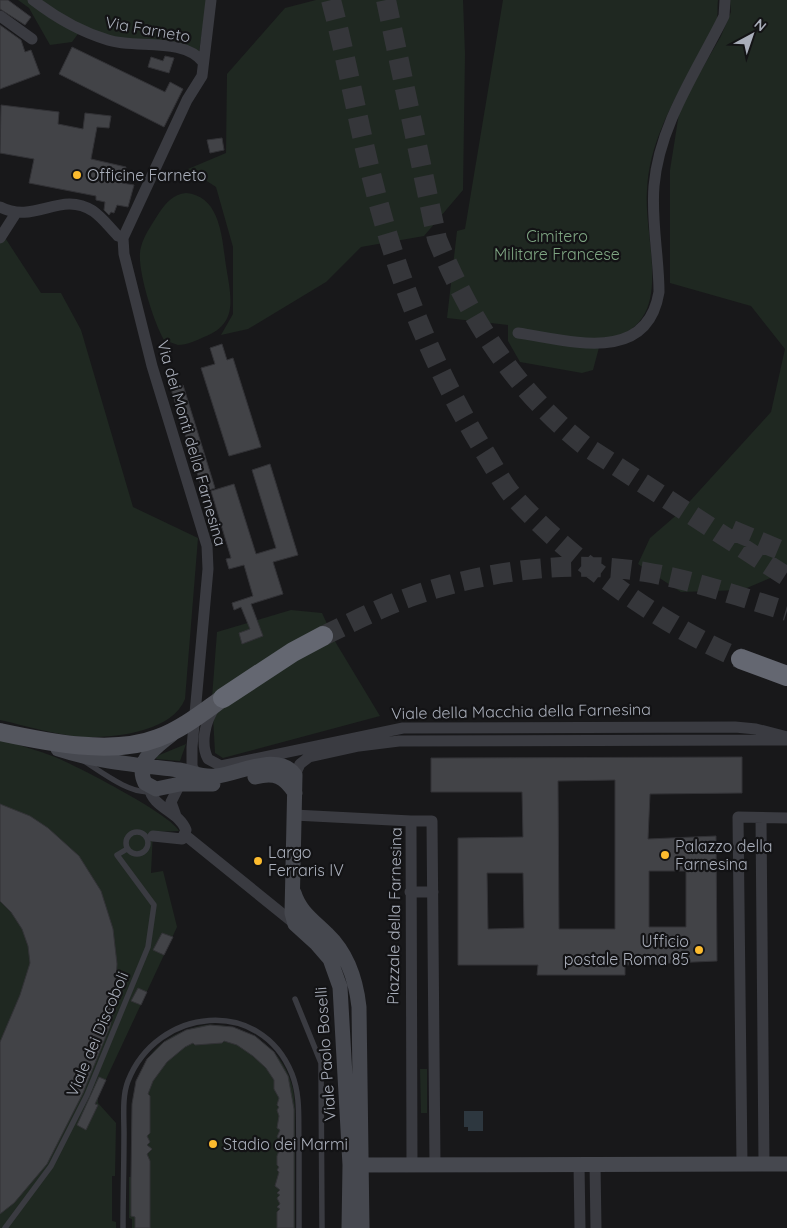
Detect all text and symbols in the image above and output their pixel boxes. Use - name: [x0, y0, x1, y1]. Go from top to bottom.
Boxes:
- north arrow: [727, 10, 777, 60]
- street label: Via Farneto: [104, 12, 192, 46]
- text: N: [751, 15, 770, 35]
- place label: Officine Farneto: [87, 165, 206, 185]
- marker: Officine Farneto: [71, 169, 83, 181]
- park label: Cimitero Militare Francese: [494, 226, 620, 264]
- street label: Via dei Monti della Farnesina: [153, 338, 231, 548]
- street label: Viale della Macchia della Farnesina: [391, 699, 651, 723]
- street label: Piazzale della Farnesina: [382, 827, 406, 1005]
- place label: Palazzo della Farnesina: [675, 836, 773, 874]
- place label: Largo Ferraris IV: [268, 842, 344, 880]
- marker: Palazzo della Farnesina: [659, 849, 671, 861]
- marker: Largo Ferraris IV: [252, 855, 264, 867]
- place label: Ufficio postale Roma 85: [564, 931, 689, 969]
- marker: Ufficio postale Roma 85: [693, 944, 705, 956]
- street label: Viale dei Discoboli: [62, 968, 132, 1100]
- street label: Viale Paolo Boselli: [310, 986, 340, 1122]
- place label: Stadio dei Marmi: [223, 1134, 348, 1154]
- marker: Stadio dei Marmi: [207, 1138, 219, 1150]

